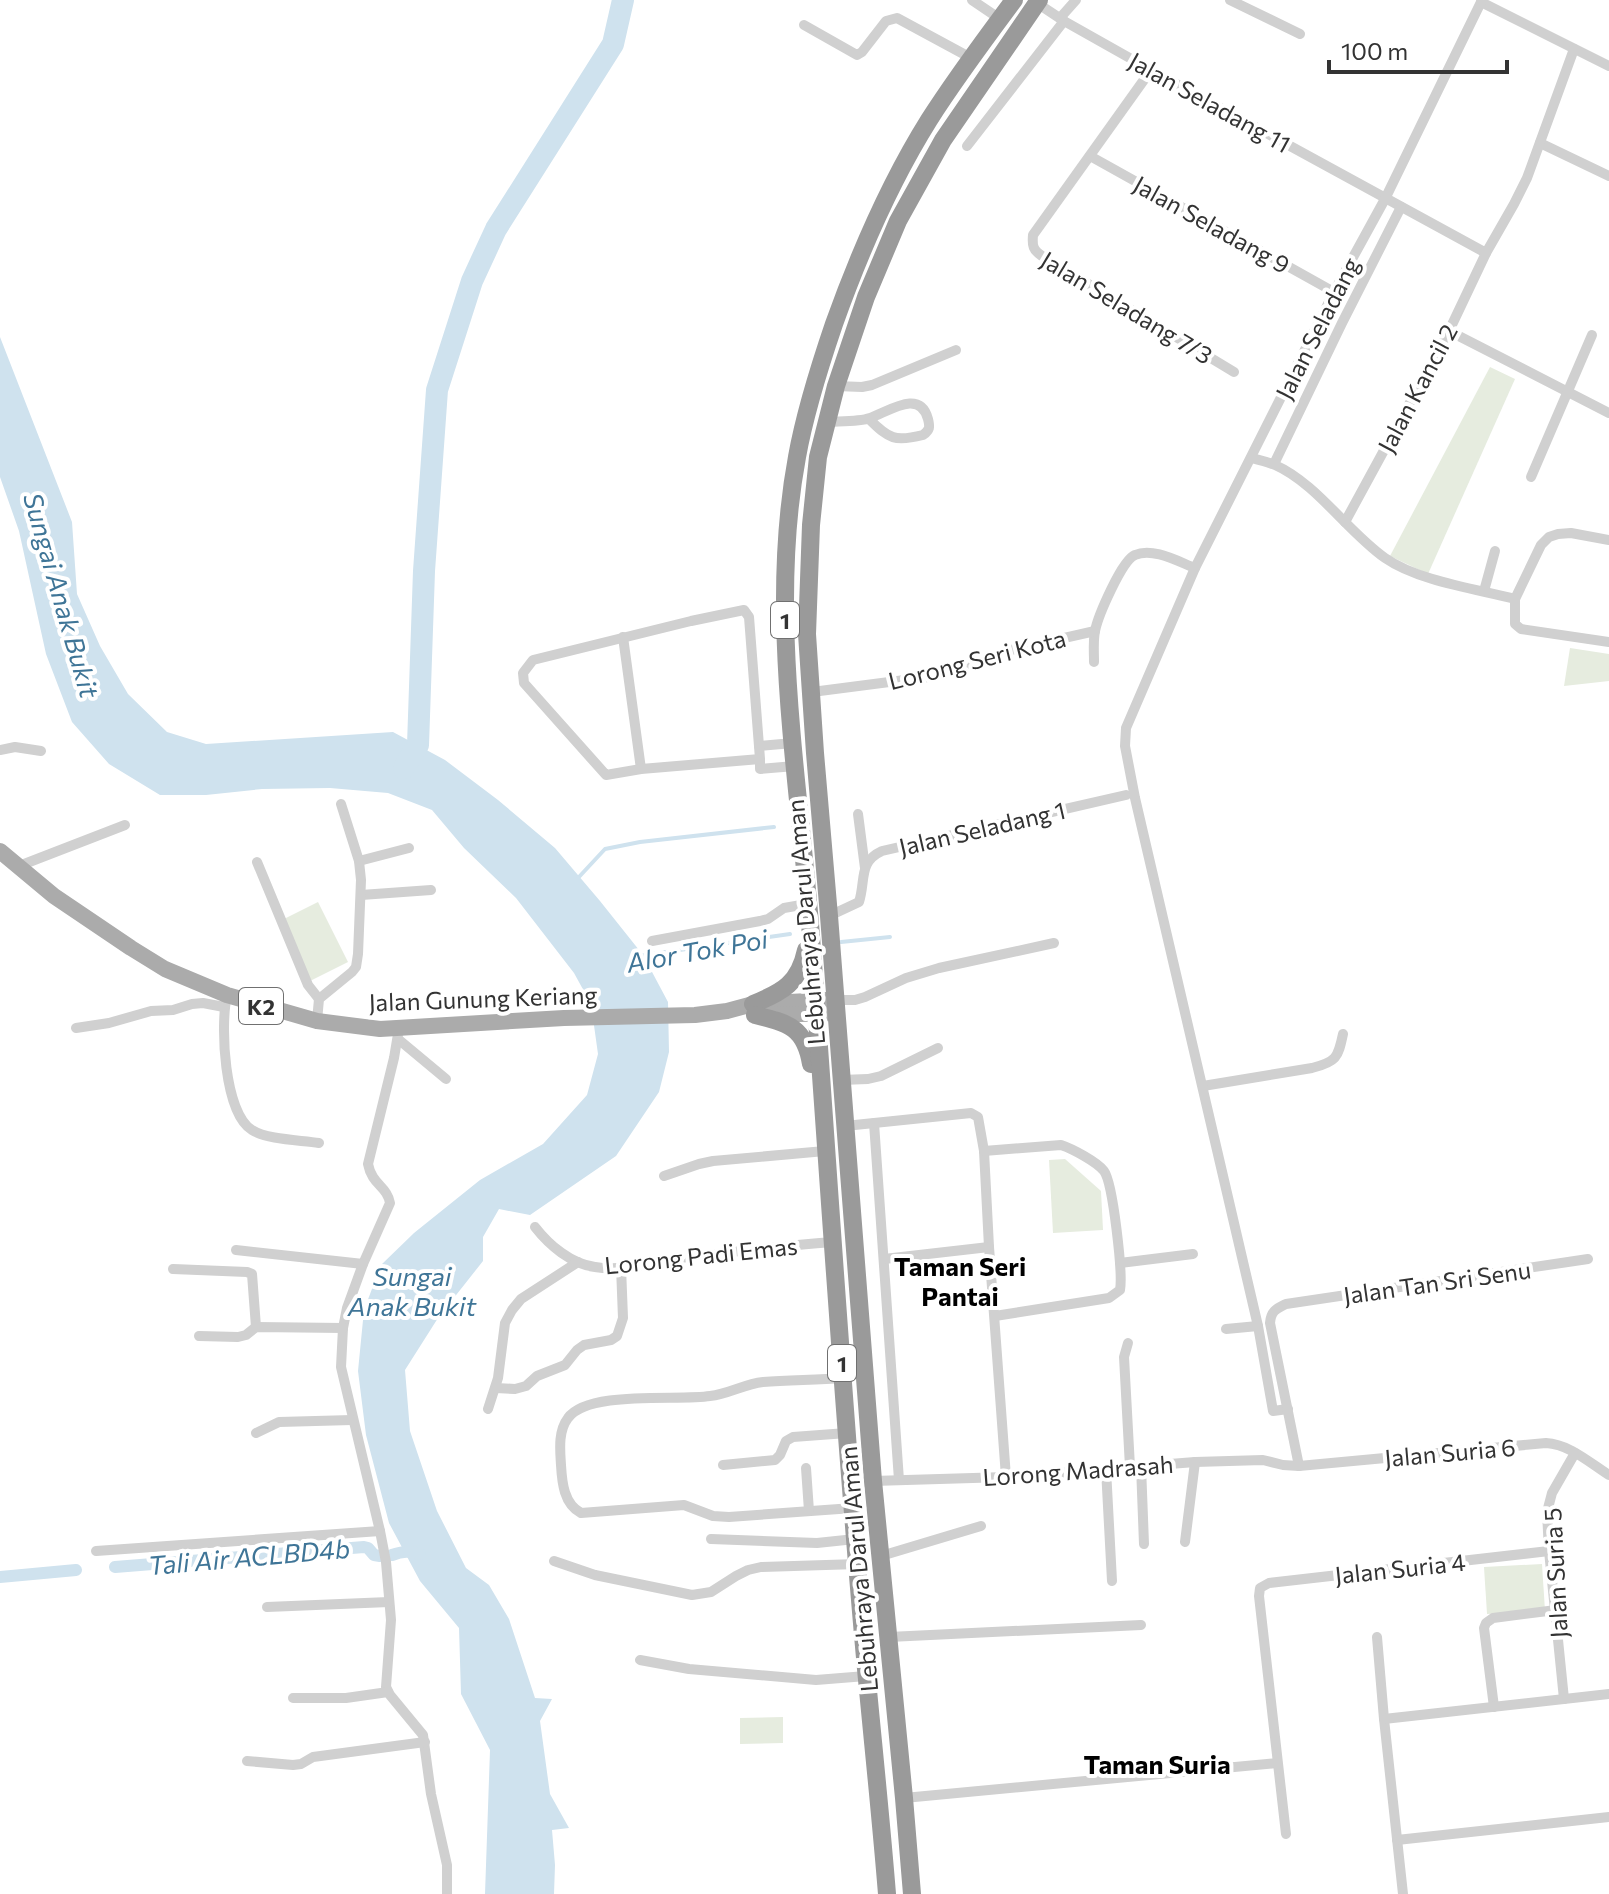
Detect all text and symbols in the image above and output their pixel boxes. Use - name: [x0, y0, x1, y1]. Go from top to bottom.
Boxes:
- scale bar: [1329, 24, 1507, 74]
- text: 100 m: [1341, 36, 1408, 65]
- street label: Jalan Seladang 11: [1124, 46, 1296, 158]
- street label: Jalan Seladang 9: [1129, 169, 1295, 279]
- street label: Jalan Seladang 7/3: [1036, 244, 1218, 370]
- street label: Jalan Seladang: [1269, 252, 1365, 404]
- street label: Jalan Kancil 2: [1371, 319, 1463, 457]
- water label: Sungai Anak Bukit: [18, 489, 107, 703]
- road number: 1: [771, 602, 799, 638]
- street label: Lorong Seri Kota: [885, 623, 1069, 695]
- street label: Jalan Seladang 1: [896, 795, 1068, 861]
- street label: Lebuhraya Darul Aman: [780, 798, 830, 1046]
- water label: Alor Tok Poi: [623, 922, 771, 978]
- street label: Jalan Gunung Keriang: [368, 980, 598, 1016]
- road number: K2: [239, 988, 283, 1024]
- street label: Lorong Padi Emas: [603, 1230, 799, 1280]
- district label: Taman Seri Pantai: [894, 1250, 1026, 1311]
- street label: Jalan Tan Sri Senu: [1341, 1254, 1533, 1310]
- water label: Sungai Anak Bukit: [347, 1260, 477, 1321]
- road number: 1: [828, 1345, 856, 1381]
- street label: Jalan Suria 6: [1383, 1432, 1517, 1472]
- street label: Lebuhraya Darul Aman: [833, 1445, 883, 1693]
- street label: Lorong Madrasah: [982, 1449, 1174, 1491]
- street label: Jalan Suria 5: [1537, 1507, 1573, 1639]
- water label: Tali Air ACLBD4b: [147, 1532, 351, 1580]
- street label: Jalan Suria 4: [1333, 1547, 1467, 1589]
- district label: Taman Suria: [1083, 1748, 1231, 1779]

